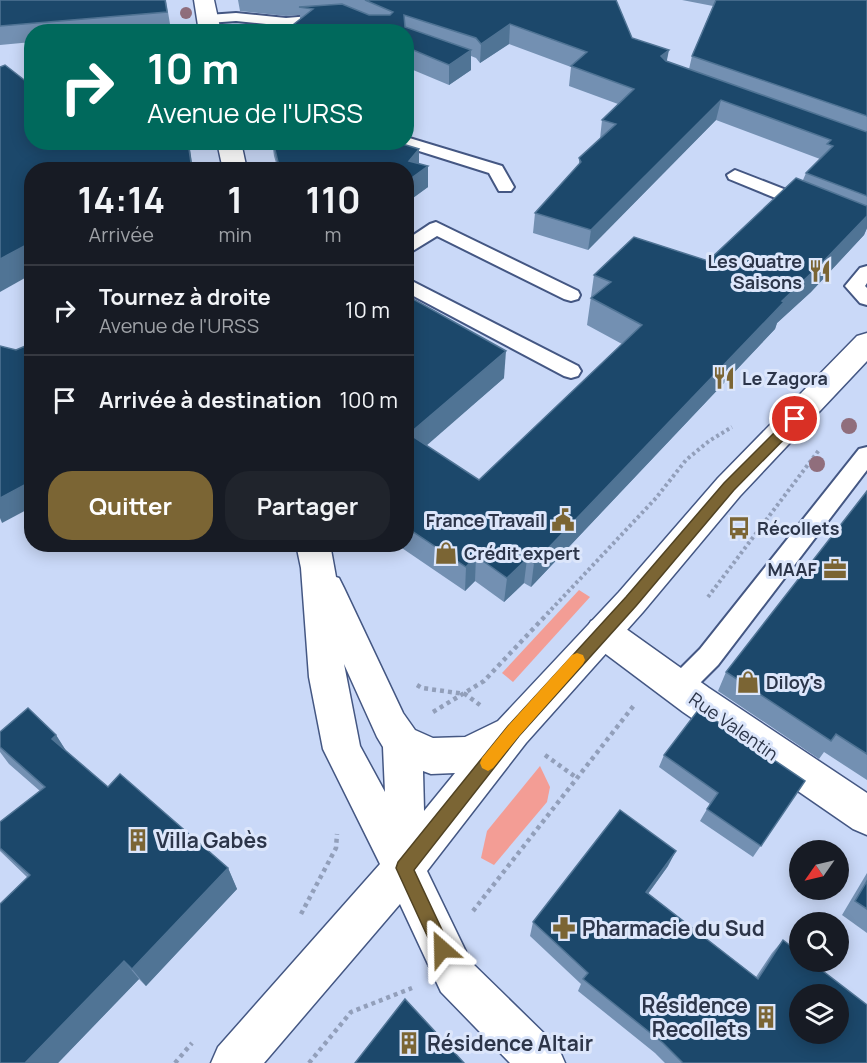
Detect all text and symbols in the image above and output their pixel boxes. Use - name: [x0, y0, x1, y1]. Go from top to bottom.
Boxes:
- text: 10 m: [147, 39, 239, 97]
- icon: right: [48, 48, 126, 126]
- text: Avenue de l'URSS: [147, 94, 363, 131]
- text: 14:14: [77, 175, 165, 224]
- text: 1: [227, 175, 243, 224]
- text: 110: [305, 175, 361, 224]
- text: Arrivée: [89, 221, 154, 248]
- text: min: [218, 221, 252, 248]
- text: m: [325, 221, 341, 248]
- place label: Les Quatre Saisons: [707, 249, 802, 294]
- restaurant icon: Les Quatre Saisons: [807, 258, 833, 284]
- text: Tournez à droite: [99, 282, 271, 312]
- icon: right: [48, 294, 81, 327]
- text: 10 m: [345, 295, 390, 325]
- text: Avenue de l'URSS: [99, 312, 259, 339]
- restaurant icon: Le Zagora: [711, 365, 737, 391]
- place label: Le Zagora: [742, 366, 828, 390]
- icon: arrive: [48, 384, 81, 417]
- text: Arrivée à destination: [99, 385, 322, 415]
- text: 100 m: [340, 385, 398, 415]
- pin: [769, 393, 820, 444]
- icon: arrive: [778, 402, 811, 435]
- button: Quitter: [48, 471, 213, 540]
- button: Partager: [225, 471, 390, 540]
- public building icon: France Travail: [550, 507, 576, 533]
- place label: France Travail: [426, 508, 545, 532]
- bus stop icon: Récollets: [726, 515, 752, 541]
- place label: Récollets: [757, 516, 840, 540]
- shop icon: Crédit expert: [433, 540, 459, 566]
- place label: Crédit expert: [464, 541, 580, 565]
- office icon: MAAF: [822, 556, 848, 582]
- place label: MAAF: [767, 557, 818, 581]
- shop icon: Diloy's: [735, 669, 761, 695]
- place label: Diloy's: [766, 670, 823, 694]
- street label: Rue Valentin: [685, 686, 783, 766]
- place label: Villa Gabès: [156, 826, 267, 854]
- building icon: Villa Gabès: [125, 827, 151, 853]
- north arrow: [789, 840, 849, 900]
- map controls: [789, 840, 849, 1044]
- button: search: [789, 912, 849, 972]
- place label: Pharmacie du Sud: [582, 914, 765, 942]
- pharmacy icon: Pharmacie du Sud: [551, 915, 577, 941]
- position arrow: [410, 917, 474, 981]
- button: layers: [789, 984, 849, 1044]
- place label: Résidence Recollets: [642, 991, 748, 1043]
- building icon: Résidence Recollets: [753, 1004, 779, 1030]
- place label: Résidence Altair: [427, 1029, 593, 1057]
- building icon: Résidence Altair: [396, 1030, 422, 1056]

